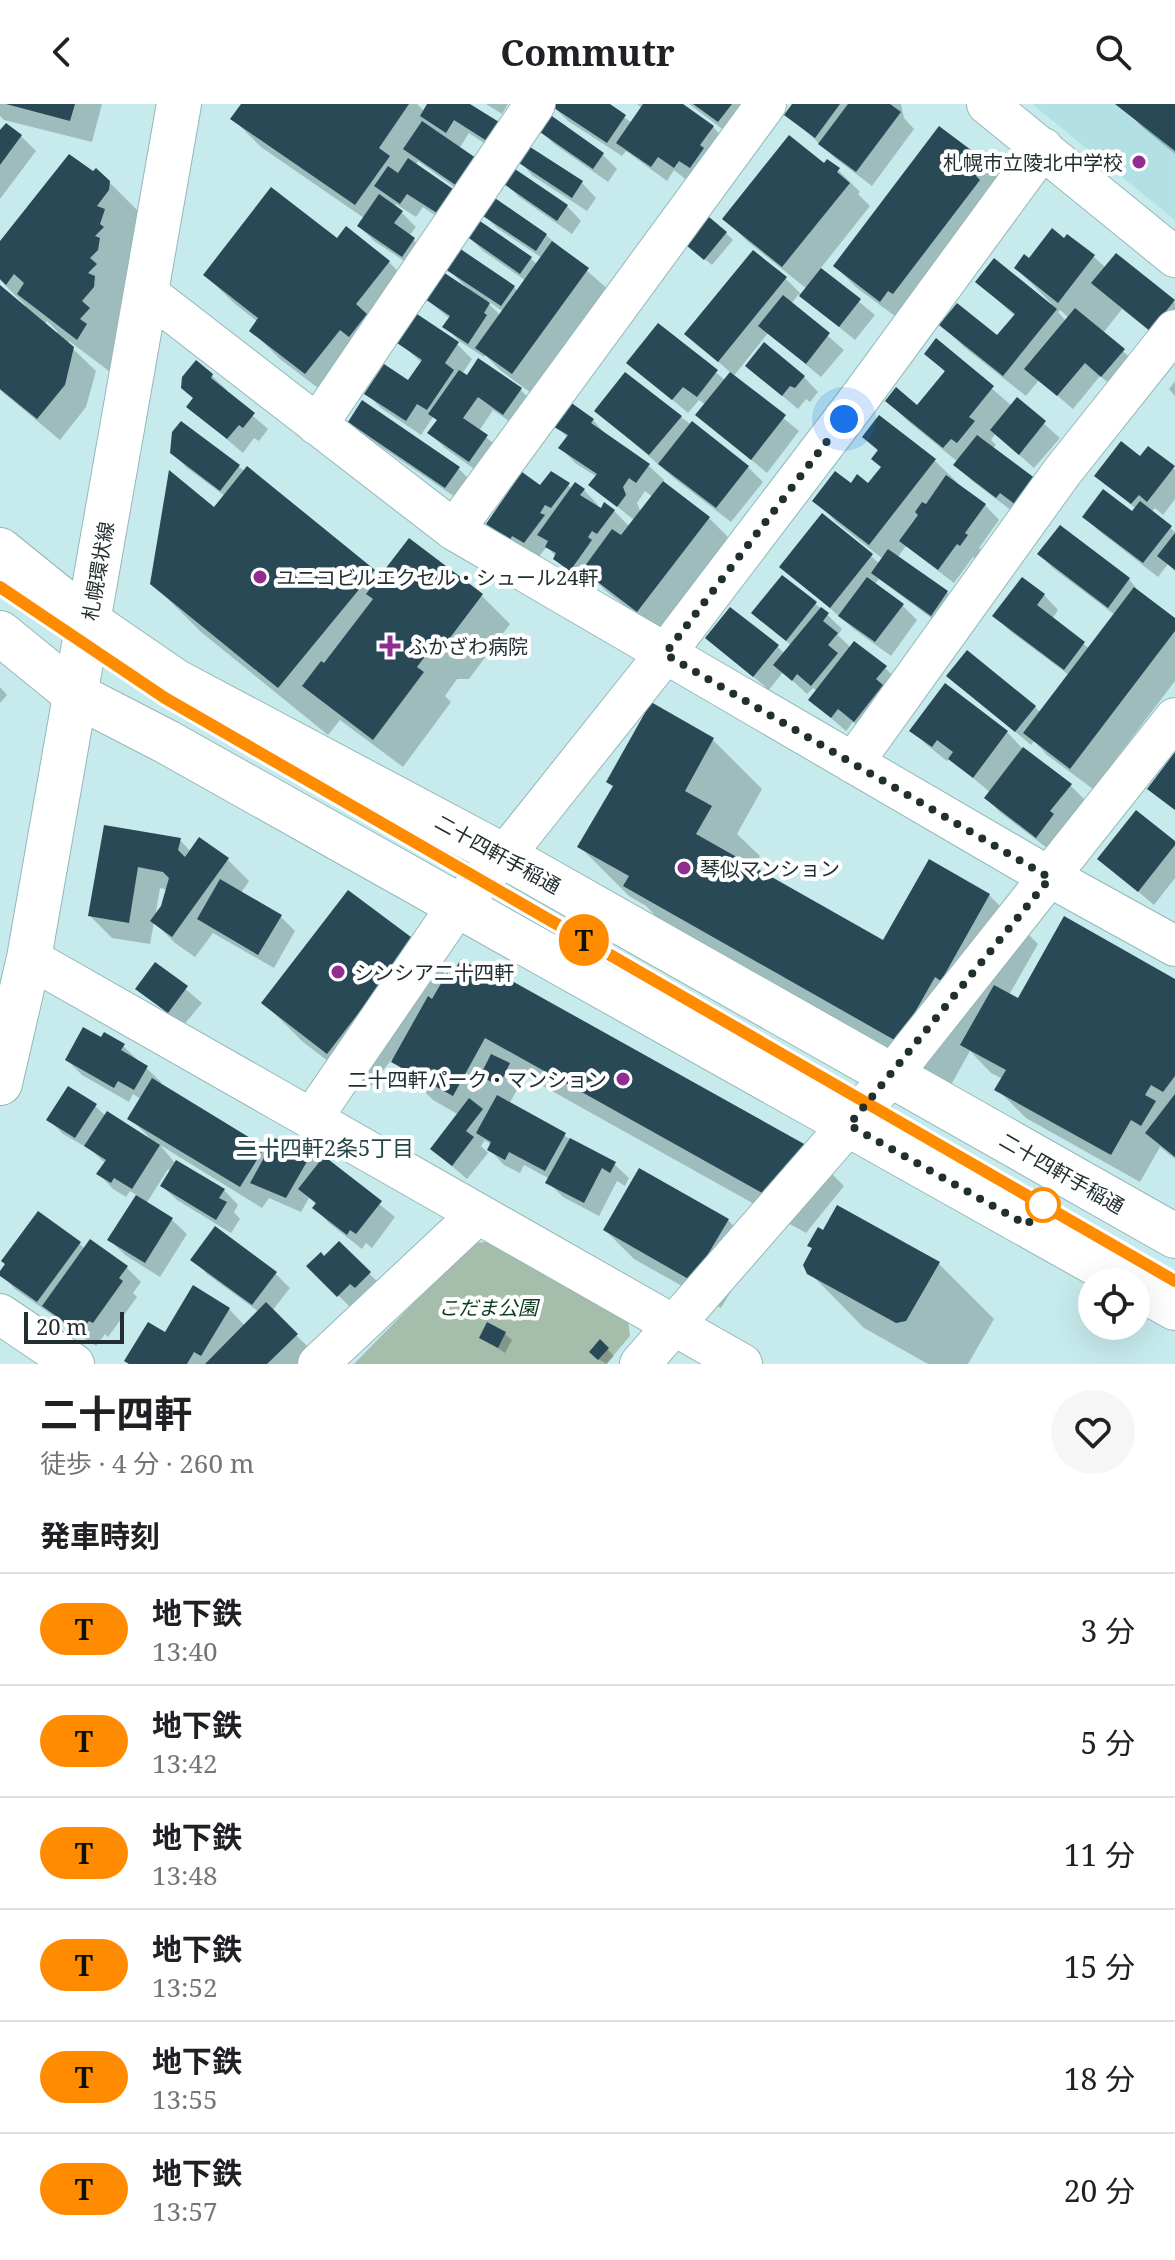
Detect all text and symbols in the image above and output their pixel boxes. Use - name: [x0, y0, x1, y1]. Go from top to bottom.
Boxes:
- text: Commutr: [500, 28, 675, 77]
- icon: back: [40, 30, 84, 74]
- icon: search: [1091, 30, 1135, 74]
- place label: 札幌市立陵北中学校: [943, 149, 1123, 176]
- marker: 札幌市立陵北中学校: [1130, 153, 1148, 171]
- your location: [824, 399, 864, 439]
- street label: 札幌環状線: [76, 519, 120, 623]
- place label: ユニコビルエクセル・シュール24軒: [276, 564, 598, 591]
- marker: ユニコビルエクセル・シュール24軒: [251, 568, 269, 586]
- place label: ふかざわ病院: [408, 633, 528, 660]
- marker: ふかざわ病院: [379, 635, 401, 657]
- street label: 二十四軒手稲通: [430, 808, 566, 900]
- place label: 琴似マンション: [700, 855, 840, 882]
- marker: 琴似マンション: [675, 859, 693, 877]
- line badge: T: [558, 914, 610, 966]
- text: T: [575, 921, 593, 959]
- place label: シンシア二十四軒: [354, 959, 514, 986]
- marker: シンシア二十四軒: [329, 963, 347, 981]
- place label: 二十四軒パーク・マンション: [347, 1066, 607, 1093]
- marker: 二十四軒パーク・マンション: [614, 1070, 632, 1088]
- street label: 二十四軒手稲通: [995, 1126, 1129, 1220]
- district label: 二十四軒2条5丁目: [236, 1132, 414, 1162]
- unlabelled marker: [1026, 1188, 1060, 1222]
- map controls: [1078, 1268, 1150, 1340]
- button: locate: [1078, 1268, 1150, 1340]
- park label: こだま公園: [438, 1294, 541, 1321]
- scale bar: [24, 1308, 124, 1344]
- text: 20 m: [36, 1311, 87, 1341]
- text: 二十四軒: [40, 1387, 192, 1439]
- button: heart: [1051, 1390, 1135, 1474]
- text: 徒歩 · 4 分 · 260 m: [40, 1445, 254, 1481]
- text: 発車時刻: [40, 1515, 160, 1556]
- text: 地下鉄: [152, 1592, 242, 1633]
- text: T: [75, 1610, 93, 1648]
- text: 3 分: [1080, 1610, 1135, 1651]
- text: 13:40: [152, 1633, 218, 1669]
- text: 地下鉄: [152, 1704, 242, 1745]
- text: T: [75, 1722, 93, 1760]
- text: 5 分: [1080, 1722, 1135, 1763]
- text: 13:42: [152, 1745, 218, 1781]
- text: 地下鉄: [152, 1816, 242, 1857]
- text: T: [75, 1834, 93, 1872]
- text: 11 分: [1064, 1834, 1135, 1875]
- text: 13:48: [152, 1857, 218, 1893]
- text: 地下鉄: [152, 1928, 242, 1969]
- text: T: [75, 1946, 93, 1984]
- text: 15 分: [1064, 1946, 1135, 1987]
- text: 13:52: [152, 1969, 218, 2005]
- text: 地下鉄: [152, 2040, 242, 2081]
- text: T: [75, 2058, 93, 2096]
- text: 18 分: [1064, 2058, 1135, 2099]
- text: 13:55: [152, 2081, 218, 2117]
- text: 地下鉄: [152, 2152, 242, 2193]
- text: T: [75, 2170, 93, 2208]
- text: 20 分: [1064, 2170, 1135, 2211]
- text: 13:57: [152, 2193, 218, 2229]

